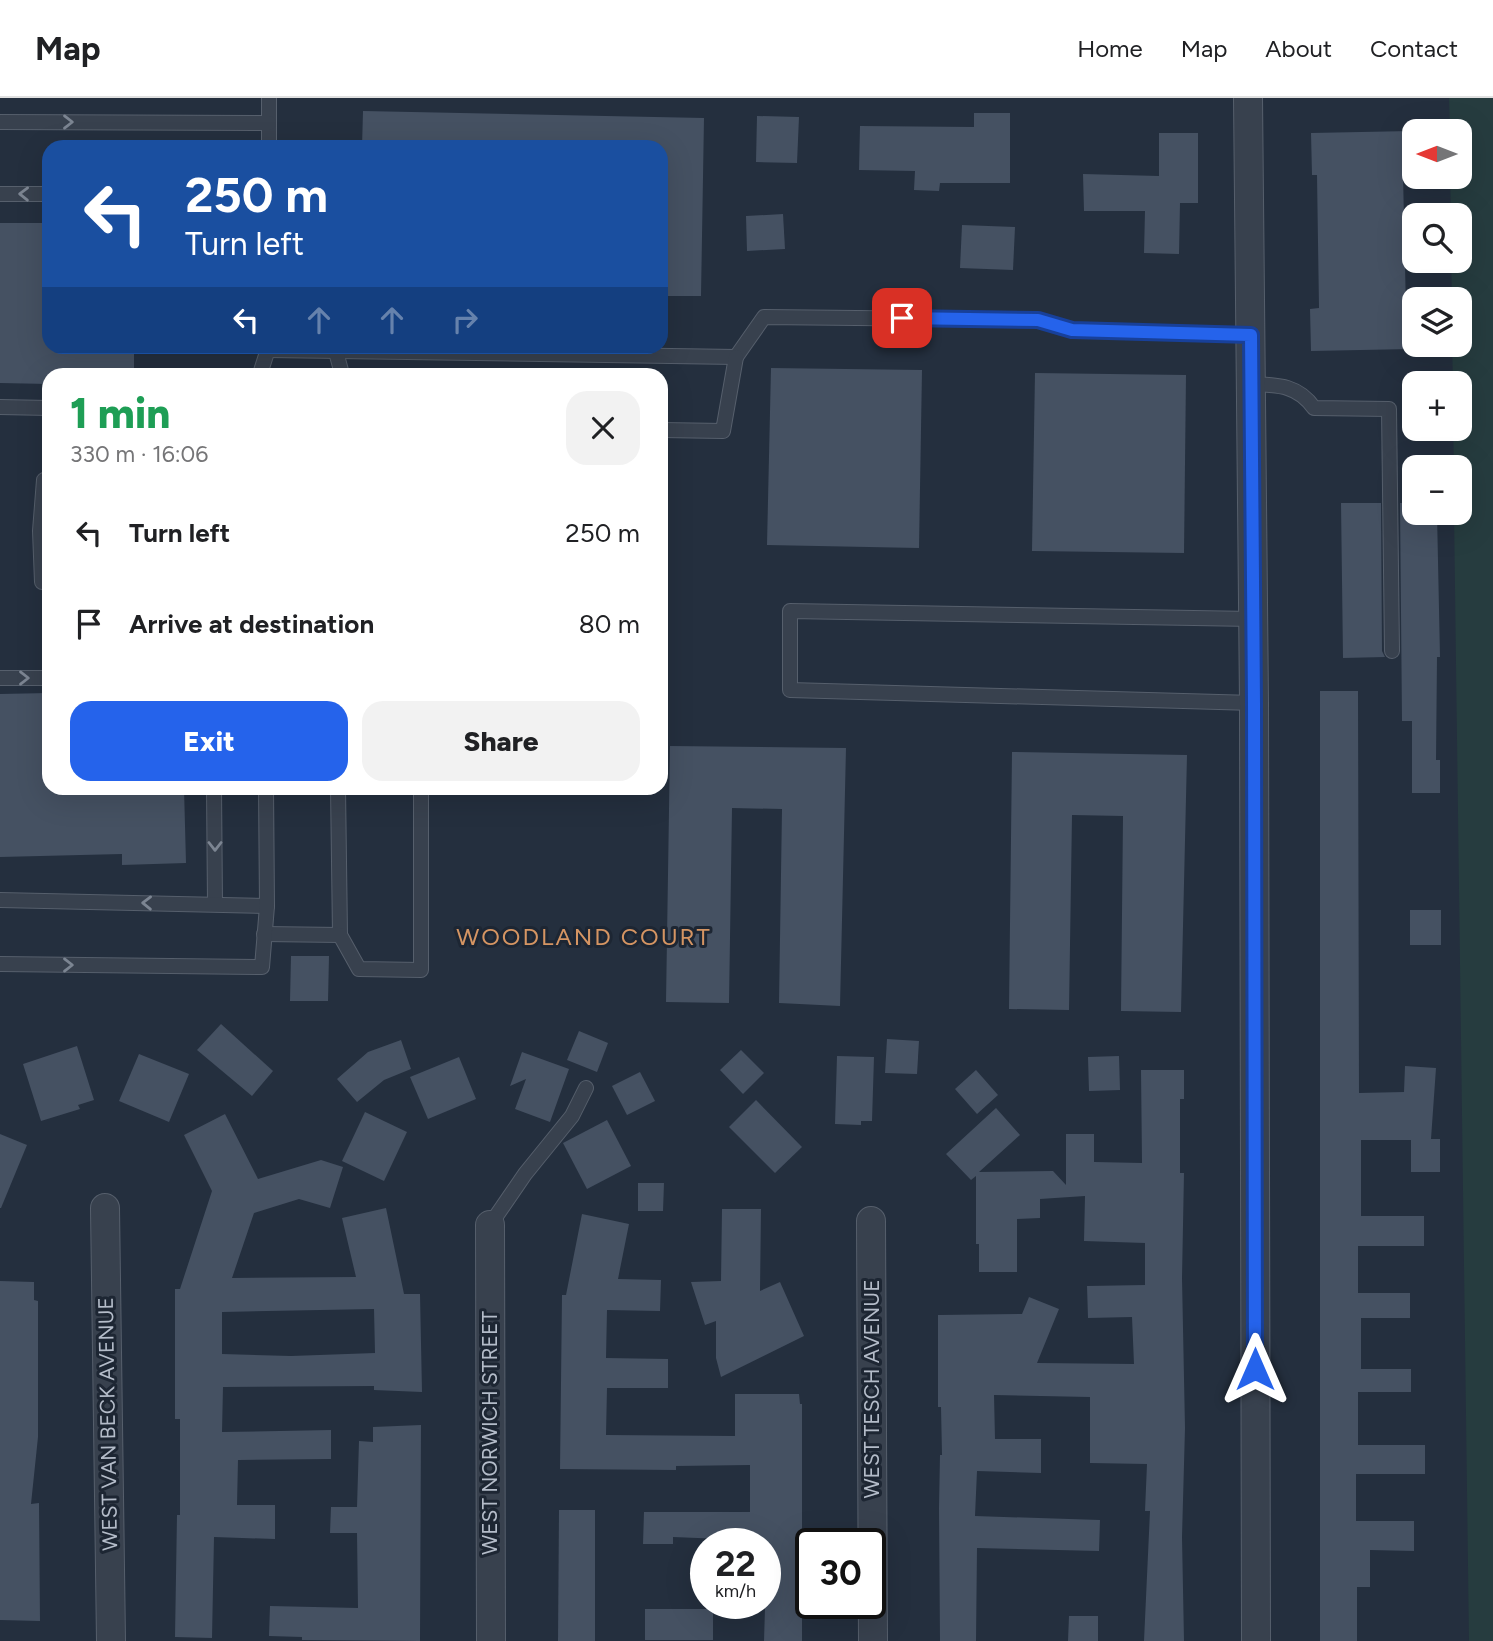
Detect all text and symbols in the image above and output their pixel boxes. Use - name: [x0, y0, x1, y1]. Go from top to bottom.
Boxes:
- text: Map: [35, 29, 101, 68]
- text: Home: [1077, 34, 1143, 63]
- text: Map: [1181, 34, 1227, 63]
- text: About: [1265, 34, 1332, 63]
- text: Contact: [1370, 34, 1458, 63]
- one-way arrow: [63, 114, 74, 130]
- north arrow: [1402, 119, 1472, 189]
- map controls: [1402, 119, 1472, 525]
- text: 250 m: [185, 165, 328, 224]
- icon: left: [70, 168, 161, 259]
- one-way arrow: [19, 186, 29, 202]
- button: search: [1402, 203, 1472, 273]
- text: Turn left: [185, 225, 304, 263]
- button: layers: [1402, 287, 1472, 357]
- pin: [872, 288, 932, 348]
- icon: arrive: [883, 299, 921, 337]
- icon: left: [227, 301, 265, 339]
- icon: ahead: [300, 301, 338, 339]
- icon: ahead: [373, 301, 411, 339]
- icon: right: [446, 301, 484, 339]
- button: +: [1402, 371, 1472, 441]
- text: 1 min: [70, 388, 170, 439]
- button: close: [566, 391, 640, 465]
- text: 330 m · 16:06: [70, 440, 208, 468]
- button: −: [1402, 455, 1472, 525]
- icon: left: [70, 514, 108, 552]
- text: Turn left: [129, 517, 230, 549]
- text: 250 m: [565, 517, 640, 549]
- icon: arrive: [70, 605, 108, 643]
- text: Arrive at destination: [129, 608, 374, 640]
- text: 80 m: [579, 608, 640, 640]
- one-way arrow: [20, 670, 30, 686]
- button: Exit: [70, 701, 348, 781]
- button: Share: [362, 701, 640, 781]
- one-way arrow: [207, 841, 223, 851]
- one-way arrow: [141, 895, 152, 910]
- district label: WOODLAND COURT: [456, 922, 712, 951]
- one-way arrow: [63, 957, 74, 973]
- street label: WEST TESCH AVENUE: [859, 1279, 884, 1499]
- street label: WEST VAN BECK AVENUE: [93, 1297, 122, 1551]
- street label: WEST NORWICH STREET: [477, 1311, 502, 1555]
- position arrow: [1218, 1332, 1292, 1406]
- speed limit sign: 30: [795, 1528, 886, 1619]
- text: 22: [715, 1543, 756, 1585]
- text: km/h: [715, 1580, 756, 1602]

